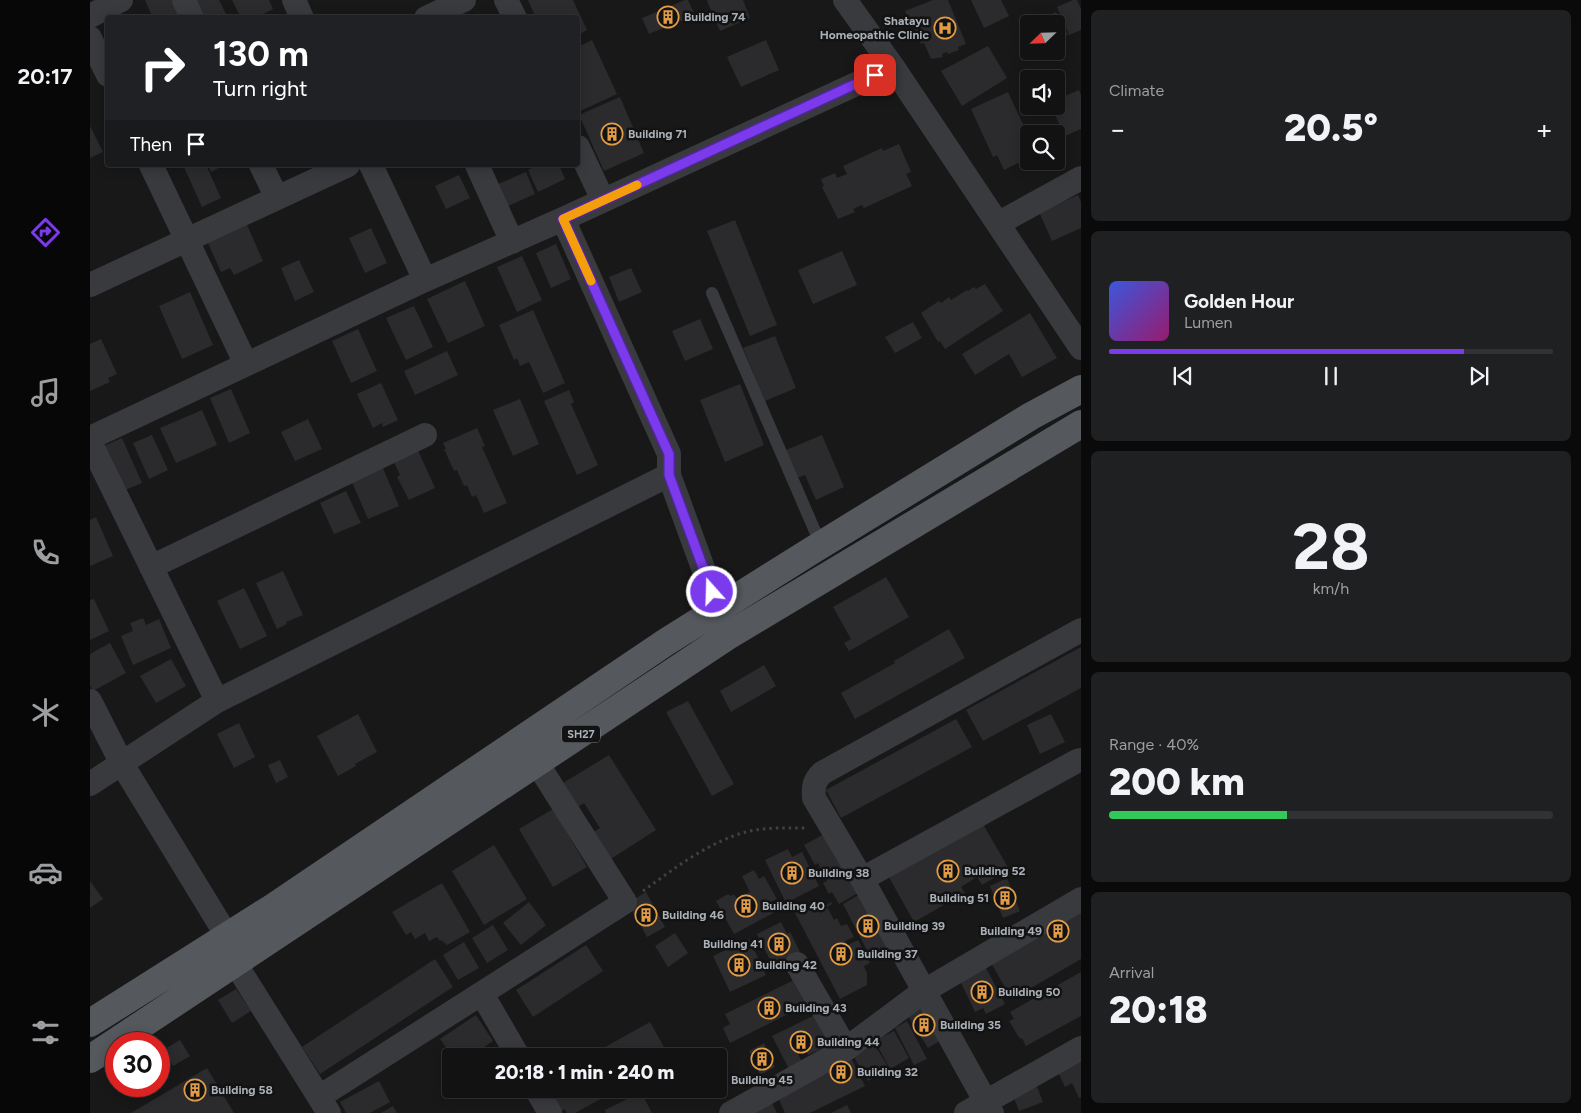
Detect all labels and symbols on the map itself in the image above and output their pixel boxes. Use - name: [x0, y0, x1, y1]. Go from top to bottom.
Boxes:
- building icon: Building 74: [656, 5, 680, 29]
- place label: Building 74: [684, 10, 746, 24]
- place label: Shatayu Homeopathic Clinic: [820, 14, 929, 42]
- north arrow: [1020, 15, 1065, 60]
- hospital icon: Shatayu Homeopathic Clinic: [933, 16, 957, 40]
- pin: [854, 54, 896, 96]
- building icon: Building 71: [600, 122, 624, 146]
- place label: Building 71: [628, 127, 687, 141]
- position arrow: [685, 565, 737, 617]
- road number: SH27: [562, 726, 600, 742]
- building icon: Building 52: [936, 859, 960, 883]
- building icon: Building 38: [780, 861, 804, 885]
- place label: Building 52: [964, 864, 1025, 878]
- place label: Building 38: [808, 866, 869, 880]
- building icon: Building 51: [993, 886, 1017, 910]
- place label: Building 51: [930, 891, 989, 905]
- building icon: Building 40: [734, 894, 758, 918]
- place label: Building 40: [762, 899, 825, 913]
- building icon: Building 46: [634, 903, 658, 927]
- place label: Building 46: [662, 908, 724, 922]
- building icon: Building 39: [856, 914, 880, 938]
- place label: Building 39: [884, 919, 945, 933]
- building icon: Building 49: [1046, 919, 1070, 943]
- place label: Building 49: [980, 924, 1042, 938]
- building icon: Building 41: [767, 932, 791, 956]
- place label: Building 41: [703, 937, 763, 951]
- building icon: Building 37: [829, 942, 853, 966]
- place label: Building 37: [857, 947, 918, 961]
- building icon: Building 42: [727, 953, 751, 977]
- place label: Building 42: [755, 958, 817, 972]
- building icon: Building 50: [970, 980, 994, 1004]
- place label: Building 50: [998, 985, 1060, 999]
- building icon: Building 43: [757, 996, 781, 1020]
- place label: Building 43: [785, 1001, 847, 1015]
- building icon: Building 35: [912, 1013, 936, 1037]
- place label: Building 35: [940, 1018, 1001, 1032]
- building icon: Building 44: [789, 1030, 813, 1054]
- speed limit sign: 30: [105, 1032, 170, 1097]
- place label: Building 44: [817, 1035, 880, 1049]
- building icon: Building 45: [750, 1047, 774, 1071]
- building icon: Building 32: [829, 1060, 853, 1084]
- place label: Building 32: [857, 1065, 918, 1079]
- place label: Building 45: [731, 1073, 793, 1087]
- building icon: Building 58: [183, 1078, 207, 1102]
- place label: Building 58: [211, 1083, 273, 1097]

